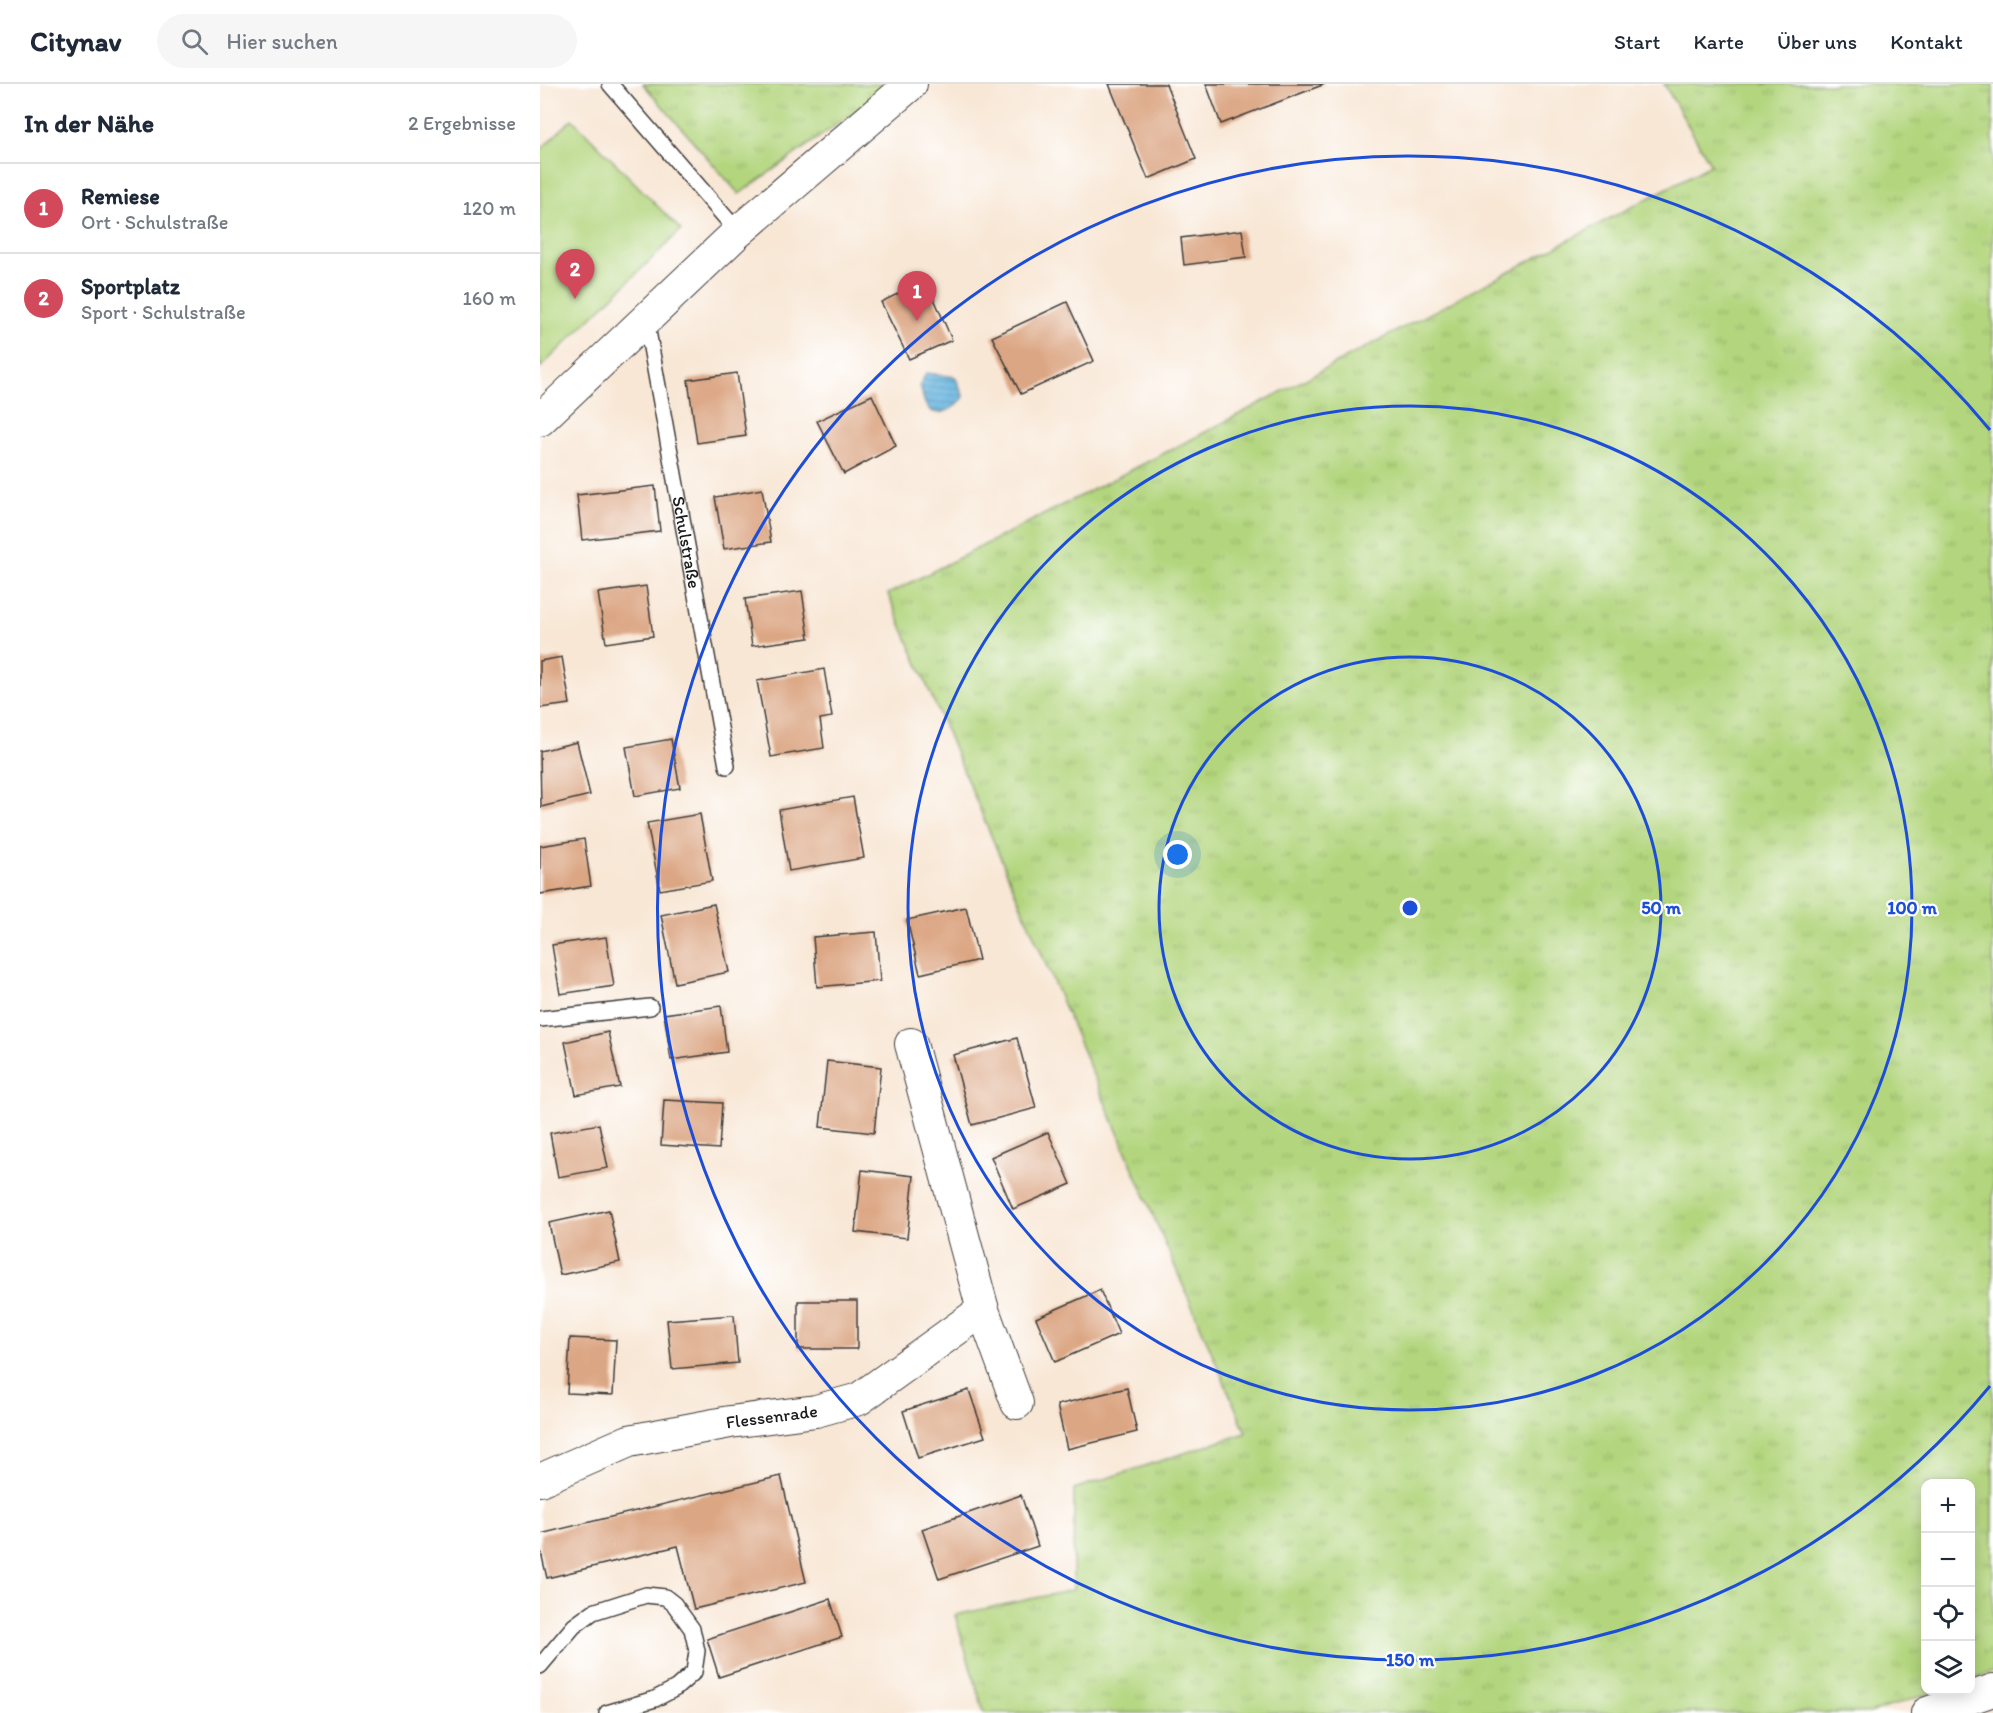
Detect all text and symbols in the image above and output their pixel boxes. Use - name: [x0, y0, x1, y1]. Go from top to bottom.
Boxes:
- search box: [157, 14, 577, 68]
- text: Citynav: [30, 24, 121, 58]
- icon: search: [178, 25, 211, 58]
- text: Hier suchen: [226, 28, 338, 55]
- text: Start: [1614, 29, 1660, 54]
- text: Karte: [1693, 29, 1744, 54]
- text: Über uns: [1777, 29, 1857, 54]
- text: Kontakt: [1890, 29, 1963, 54]
- text: In der Nähe: [24, 107, 154, 139]
- text: 2 Ergebnisse: [408, 111, 516, 135]
- text: Remiese: [81, 183, 160, 210]
- text: 1: [39, 196, 48, 220]
- text: 120 m: [463, 196, 516, 220]
- text: Ort · Schulstraße: [81, 210, 228, 234]
- pin: 2: [555, 250, 594, 299]
- pin: 1: [898, 272, 937, 321]
- text: Sportplatz: [81, 273, 180, 300]
- text: 2: [38, 286, 49, 310]
- text: 160 m: [463, 286, 516, 310]
- text: Sport · Schulstraße: [81, 300, 246, 324]
- street label: Schulstraße: [667, 494, 706, 590]
- your location: [1163, 840, 1192, 869]
- text: 50 m: [1641, 897, 1682, 919]
- text: 100 m: [1887, 897, 1938, 919]
- centre of rings: [1400, 898, 1420, 918]
- street label: Flessenrade: [725, 1400, 819, 1433]
- map controls: [1921, 1479, 1975, 1695]
- button: +: [1921, 1479, 1975, 1533]
- button: −: [1921, 1533, 1975, 1587]
- button: locate: [1921, 1587, 1975, 1641]
- button: layers: [1921, 1641, 1975, 1695]
- text: 150 m: [1386, 1649, 1435, 1671]

